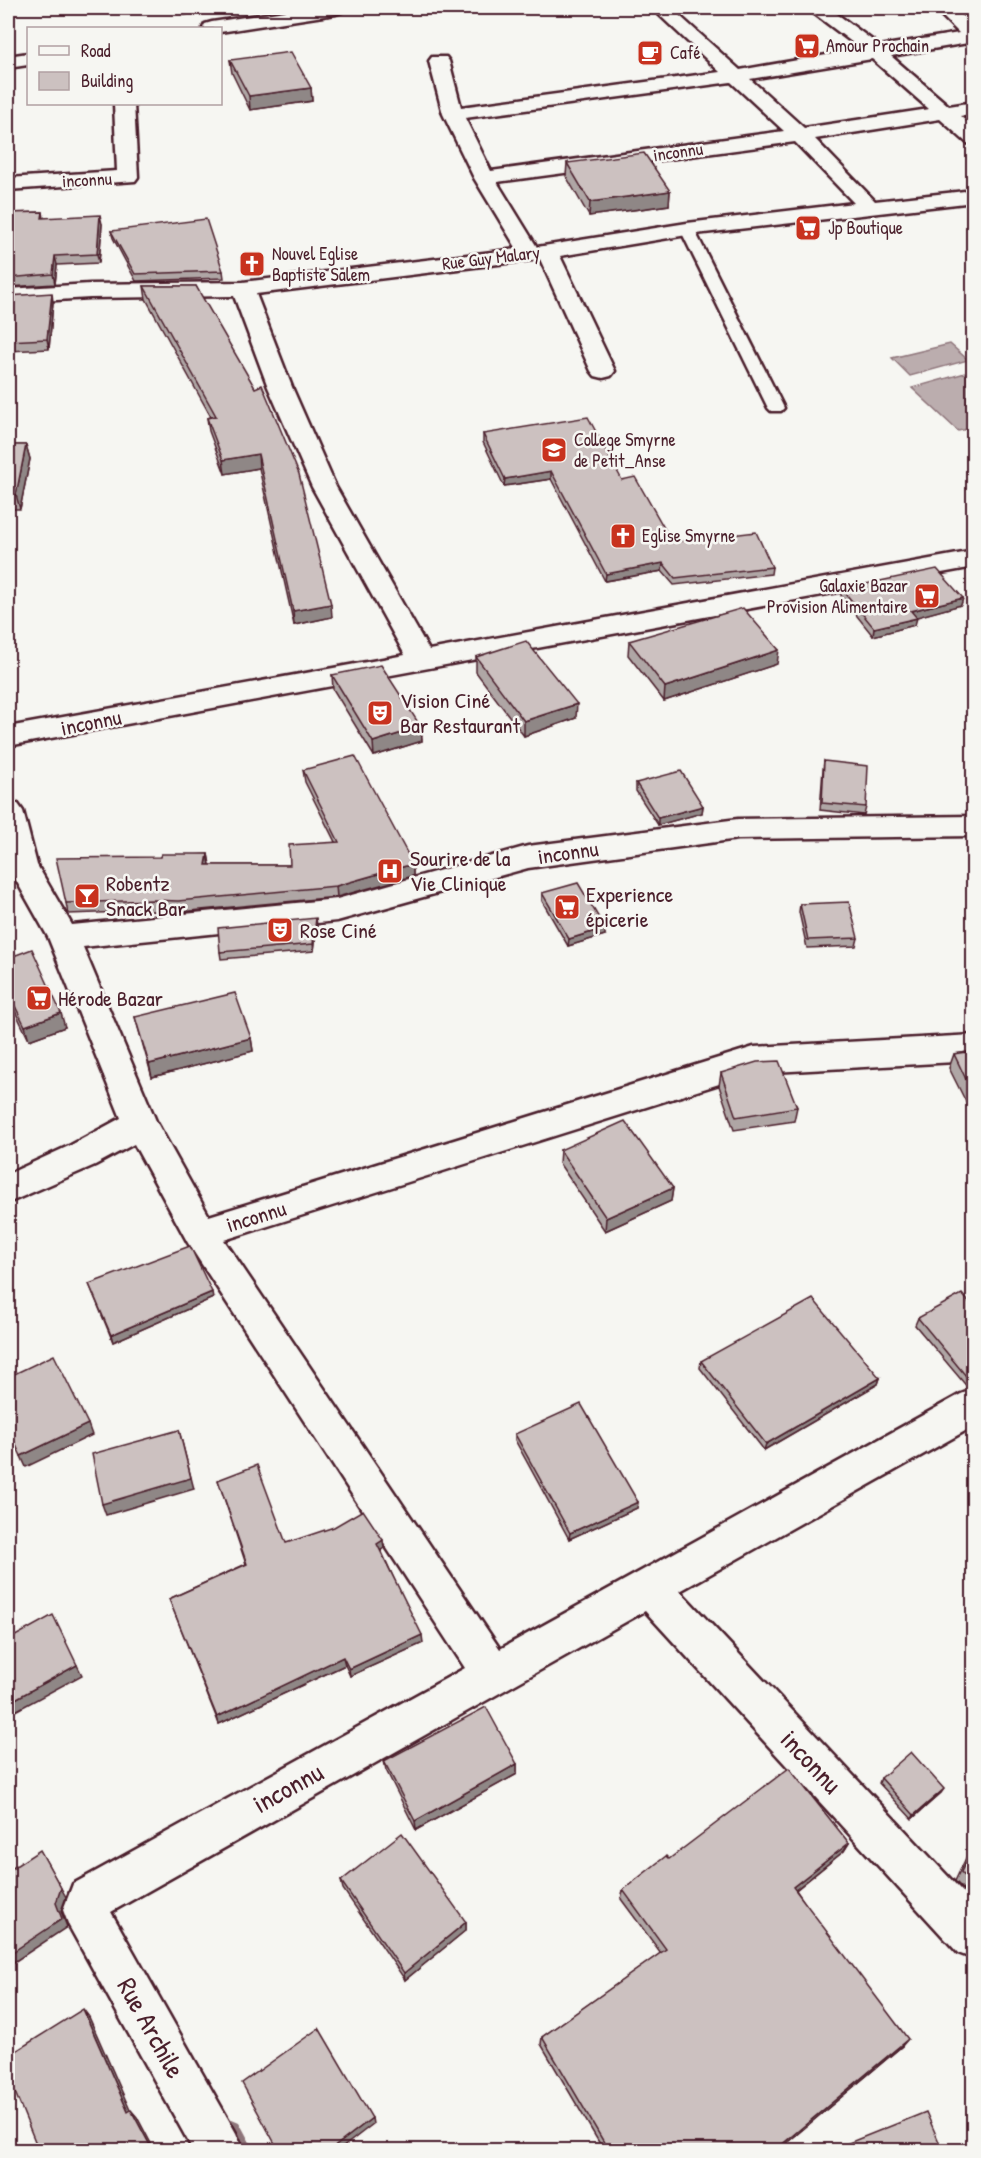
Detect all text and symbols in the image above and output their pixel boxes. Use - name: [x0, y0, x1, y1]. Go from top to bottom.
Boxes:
- legend: [27, 27, 222, 105]
- supermarket icon: Amour Prochain: [792, 31, 822, 61]
- place label: Amour Prochain: [826, 33, 929, 58]
- text: Road: [81, 38, 111, 63]
- cafe icon: Café: [635, 38, 665, 68]
- place label: Café: [670, 40, 701, 65]
- text: Building: [81, 68, 133, 93]
- street label: inconnu: [651, 136, 704, 167]
- street label: inconnu: [61, 166, 113, 193]
- supermarket icon: Jp Boutique: [793, 213, 823, 243]
- place label: Jp Boutique: [828, 215, 903, 240]
- street label: Rue Guy Malary: [441, 239, 542, 276]
- place label: Nouvel Eglise Baptiste Salem: [272, 241, 370, 287]
- church icon: Nouvel Eglise Baptiste Salem: [237, 249, 267, 279]
- place label: College Smyrne de Petit_Anse: [574, 427, 676, 473]
- school or university icon: College Smyrne de Petit_Anse: [539, 435, 569, 465]
- church icon: Eglise Smyrne: [608, 521, 638, 551]
- place label: Eglise Smyrne: [642, 523, 735, 548]
- place label: Galaxie Bazar Provision Alimentaire: [767, 573, 908, 619]
- supermarket icon: Galaxie Bazar Provision Alimentaire: [912, 581, 942, 611]
- place label: Vision Ciné Bar Restaurant: [400, 685, 521, 740]
- theatre icon: Vision Ciné Bar Restaurant: [365, 698, 395, 728]
- street label: inconnu: [58, 701, 124, 743]
- street label: inconnu: [536, 833, 600, 871]
- place label: Sourire de la Vie Clinique: [410, 843, 511, 898]
- hospital icon: Sourire de la Vie Clinique: [375, 856, 405, 886]
- place label: Robentz Snack Bar: [106, 868, 186, 923]
- place label: Experience épicerie: [586, 879, 673, 934]
- bar icon: Robentz Snack Bar: [72, 881, 102, 911]
- supermarket icon: Experience épicerie: [552, 892, 582, 922]
- theatre icon: Rose Ciné: [265, 915, 295, 945]
- place label: Rose Ciné: [300, 915, 377, 945]
- supermarket icon: Hérode Bazar: [24, 983, 54, 1013]
- place label: Hérode Bazar: [58, 983, 164, 1013]
- street label: inconnu: [222, 1193, 290, 1239]
- street label: inconnu: [773, 1722, 851, 1801]
- street label: inconnu: [246, 1753, 329, 1821]
- street label: Rue Archile: [110, 1971, 194, 2084]

